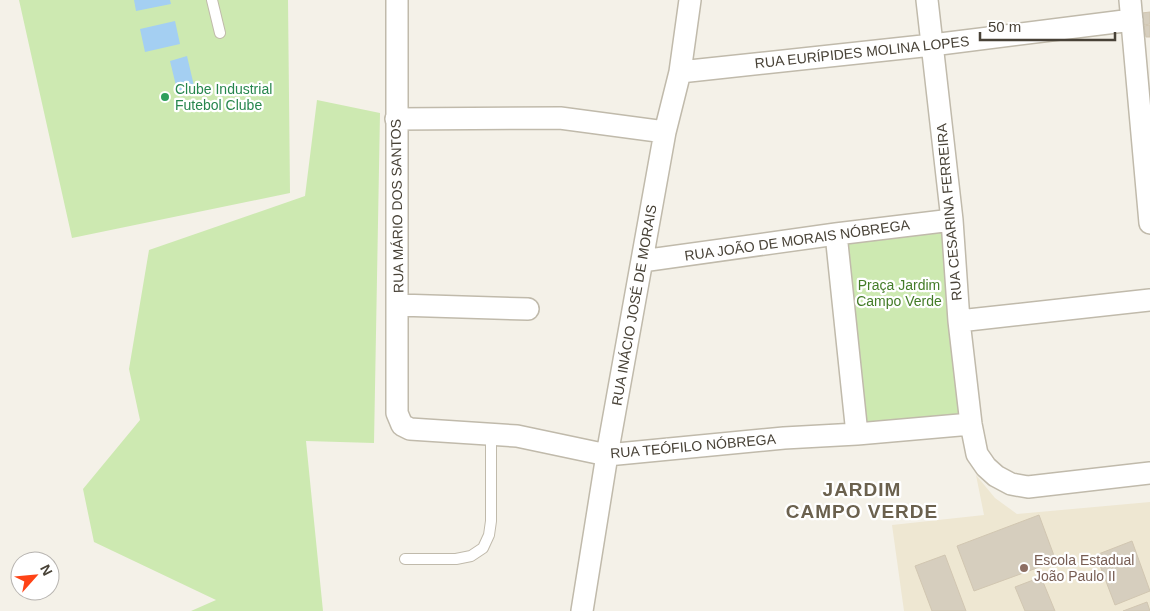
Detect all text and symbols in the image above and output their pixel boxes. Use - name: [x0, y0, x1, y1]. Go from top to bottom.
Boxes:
- scale bar: [980, 10, 1115, 42]
- text: 50 m: [988, 18, 1021, 35]
- street label: RUA EURÍPIDES MOLINA LOPES: [754, 33, 970, 71]
- place label: Clube Industrial Futebol Clube: [175, 81, 272, 113]
- marker: Clube Industrial Futebol Clube: [159, 91, 171, 103]
- street label: RUA MÁRIO DOS SANTOS: [387, 119, 407, 293]
- street label: RUA CESARINA FERREIRA: [933, 122, 965, 301]
- street label: RUA INÁCIO JOSÉ DE MORAIS: [608, 203, 660, 407]
- street label: RUA JOÃO DE MORAIS NÓBREGA: [683, 216, 911, 264]
- park label: Praça Jardim Campo Verde: [856, 277, 942, 309]
- street label: RUA TEÓFILO NÓBREGA: [610, 431, 777, 461]
- district label: JARDIM CAMPO VERDE: [786, 479, 938, 522]
- north arrow: [10, 551, 60, 601]
- place label: Escola Estadual João Paulo II: [1034, 552, 1134, 584]
- text: N: [37, 562, 56, 578]
- marker: Escola Estadual João Paulo II: [1018, 562, 1030, 574]

